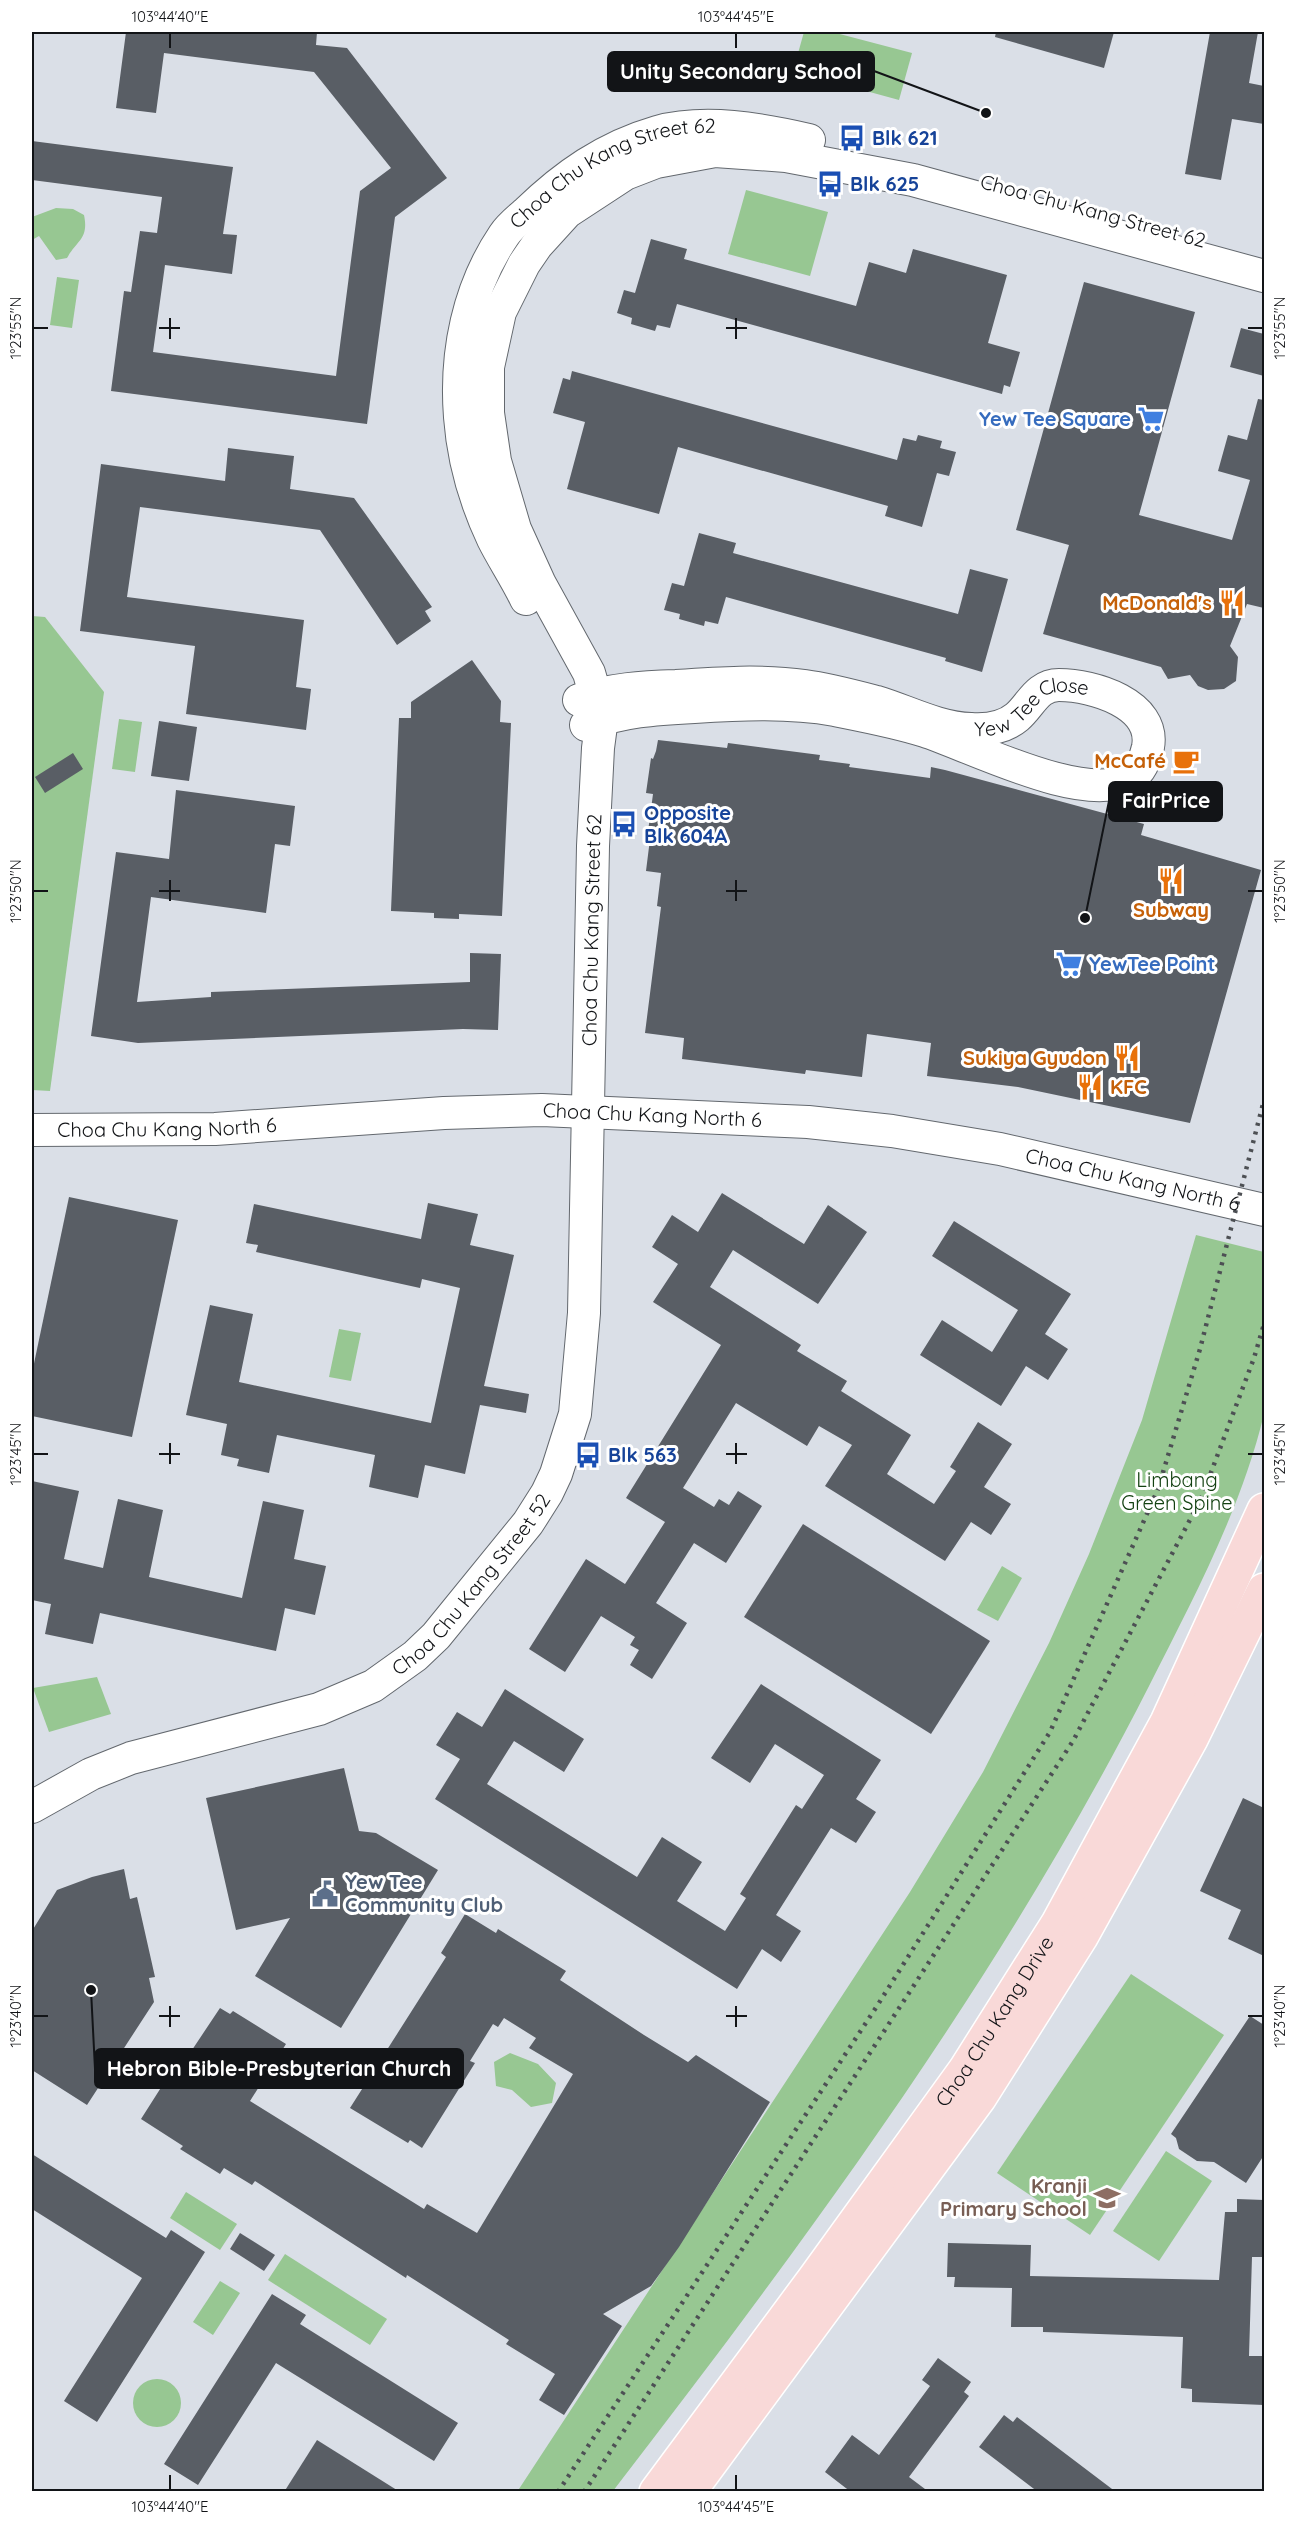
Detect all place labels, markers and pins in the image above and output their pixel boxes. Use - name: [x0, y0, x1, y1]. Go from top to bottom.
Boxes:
- callout: Unity Secondary School: [608, 52, 874, 91]
- bus stop icon: Blk 621: [837, 123, 867, 153]
- place label: Blk 621: [872, 125, 938, 150]
- bus stop icon: Blk 625: [815, 169, 845, 199]
- place label: Blk 625: [850, 171, 919, 196]
- supermarket icon: Yew Tee Square: [1136, 404, 1166, 434]
- place label: Yew Tee Square: [979, 406, 1131, 431]
- restaurant icon: McDonald's: [1217, 588, 1247, 618]
- place label: McDonald's: [1102, 590, 1212, 615]
- cafe icon: McCafé: [1171, 746, 1201, 776]
- place label: McCafé: [1094, 748, 1166, 773]
- callout: FairPrice: [1109, 782, 1222, 821]
- place label: Opposite Blk 604A: [644, 800, 731, 848]
- bus stop icon: Opposite Blk 604A: [609, 809, 639, 839]
- restaurant icon: Subway: [1156, 866, 1186, 896]
- place label: Subway: [1133, 897, 1209, 922]
- supermarket icon: YewTee Point: [1054, 949, 1084, 979]
- place label: YewTee Point: [1089, 951, 1216, 976]
- restaurant icon: Sukiya Gyudon: [1112, 1043, 1142, 1073]
- place label: Sukiya Gyudon: [963, 1045, 1107, 1070]
- restaurant icon: KFC: [1075, 1072, 1105, 1102]
- place label: KFC: [1110, 1074, 1147, 1099]
- bus stop icon: Blk 563: [573, 1440, 603, 1470]
- place label: Blk 563: [608, 1442, 677, 1467]
- place label: Yew Tee Community Club: [345, 1869, 503, 1917]
- public building icon: Yew Tee Community Club: [310, 1879, 340, 1909]
- callout: Hebron Bible-Presbyterian Church: [95, 2049, 463, 2088]
- place label: Kranji Primary School: [940, 2173, 1087, 2221]
- school or university icon: Kranji Primary School: [1092, 2183, 1122, 2213]

